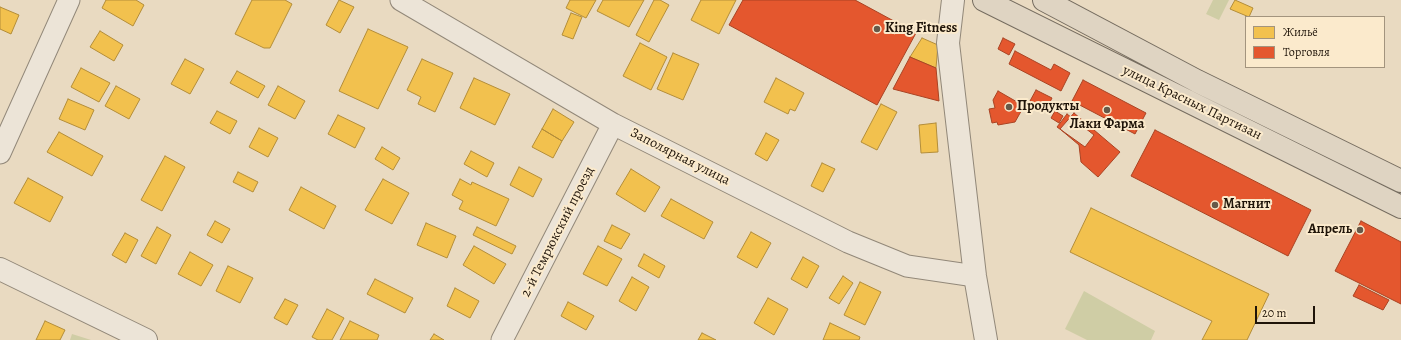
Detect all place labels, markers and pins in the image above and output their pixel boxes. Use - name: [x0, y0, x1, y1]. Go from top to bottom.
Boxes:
- place label: King Fitness: [885, 21, 957, 37]
- marker: King Fitness: [872, 24, 882, 34]
- place label: Продукты: [1017, 99, 1079, 115]
- marker: Продукты: [1004, 102, 1014, 112]
- marker: Лаки Фарма: [1102, 105, 1112, 115]
- place label: Лаки Фарма: [1070, 117, 1144, 133]
- place label: Магнит: [1223, 197, 1270, 213]
- marker: Магнит: [1210, 200, 1220, 210]
- place label: Апрель: [1308, 222, 1352, 238]
- marker: Апрель: [1355, 225, 1365, 235]

